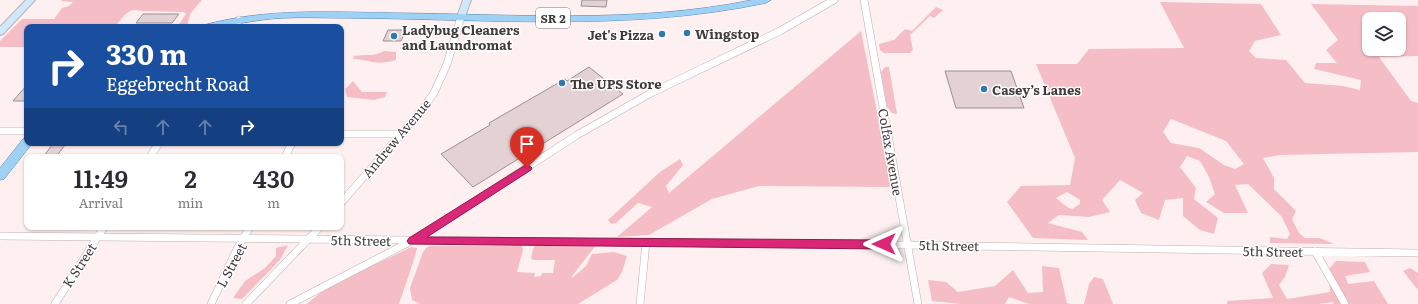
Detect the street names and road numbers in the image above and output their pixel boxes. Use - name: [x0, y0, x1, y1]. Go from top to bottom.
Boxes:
- road number: SR 2: [536, 8, 570, 28]
- street label: Andrew Avenue: [357, 94, 435, 182]
- street label: Colfax Avenue: [874, 107, 908, 197]
- street label: 5th Street: [331, 230, 392, 250]
- street label: 5th Street: [919, 235, 980, 255]
- street label: K Street: [58, 238, 101, 291]
- street label: L Street: [211, 239, 251, 291]
- street label: 5th Street: [1243, 241, 1304, 261]

